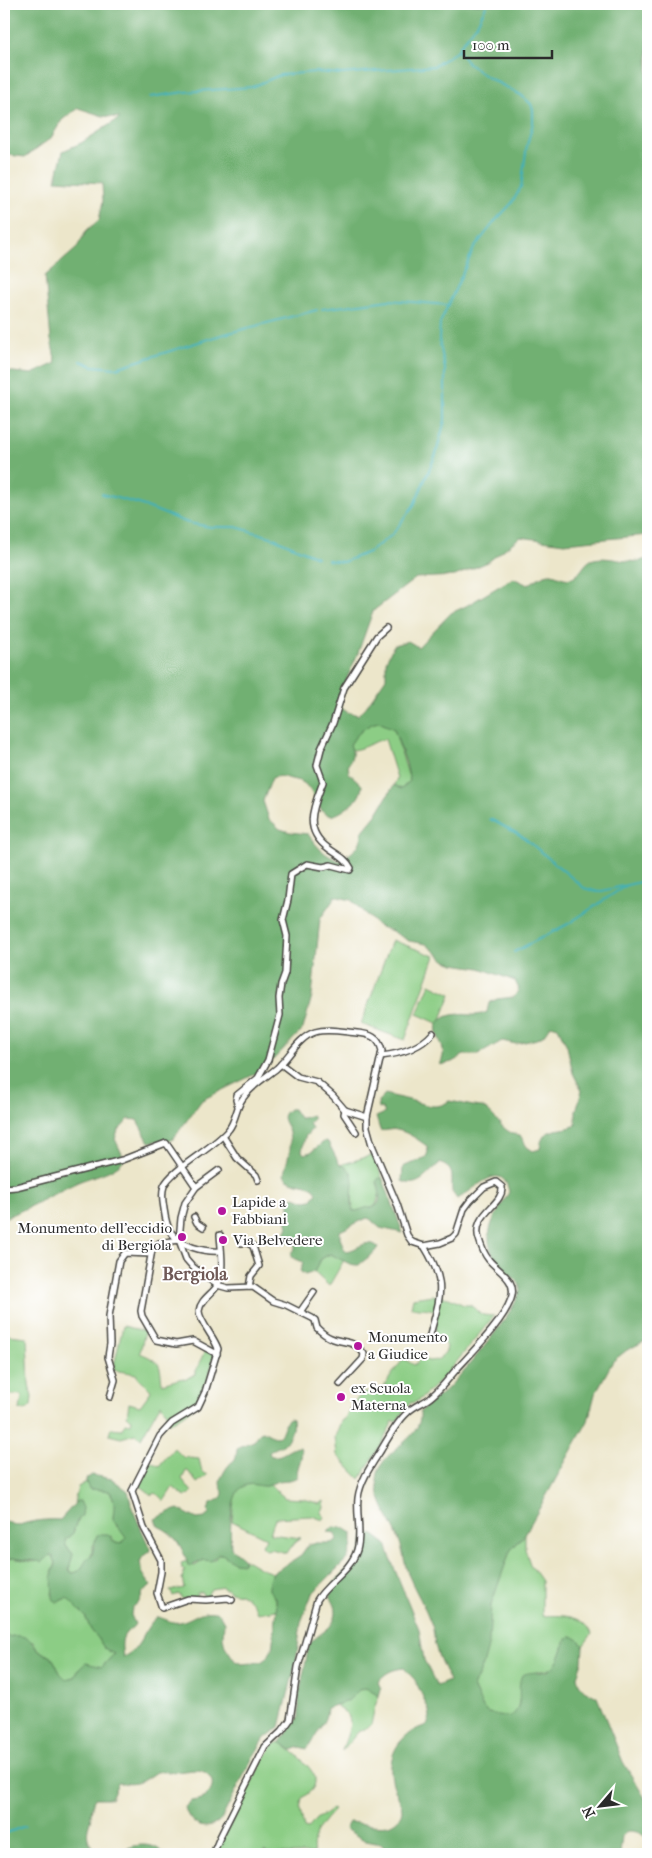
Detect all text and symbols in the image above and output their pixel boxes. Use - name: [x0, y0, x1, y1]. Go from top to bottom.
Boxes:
- scale bar: [464, 28, 552, 60]
- text: 100 m: [472, 36, 510, 54]
- place label: Lapide a Fabbiani: [232, 1193, 288, 1228]
- marker: Lapide a Fabbiani: [216, 1205, 228, 1217]
- place label: Monumento dell'eccidio di Bergiola: [17, 1219, 173, 1254]
- marker: Monumento dell'eccidio di Bergiola: [176, 1231, 188, 1243]
- place label: Via Belvedere: [232, 1231, 323, 1249]
- marker: Via Belvedere: [217, 1234, 229, 1246]
- district label: Bergiola: [162, 1264, 228, 1285]
- place label: Monumento a Giudice: [368, 1328, 448, 1363]
- marker: Monumento a Giudice: [352, 1340, 364, 1352]
- place label: ex Scuola Materna: [351, 1379, 412, 1414]
- marker: ex Scuola Materna: [335, 1391, 347, 1403]
- north arrow: [574, 1780, 624, 1830]
- text: N: [579, 1803, 599, 1821]

